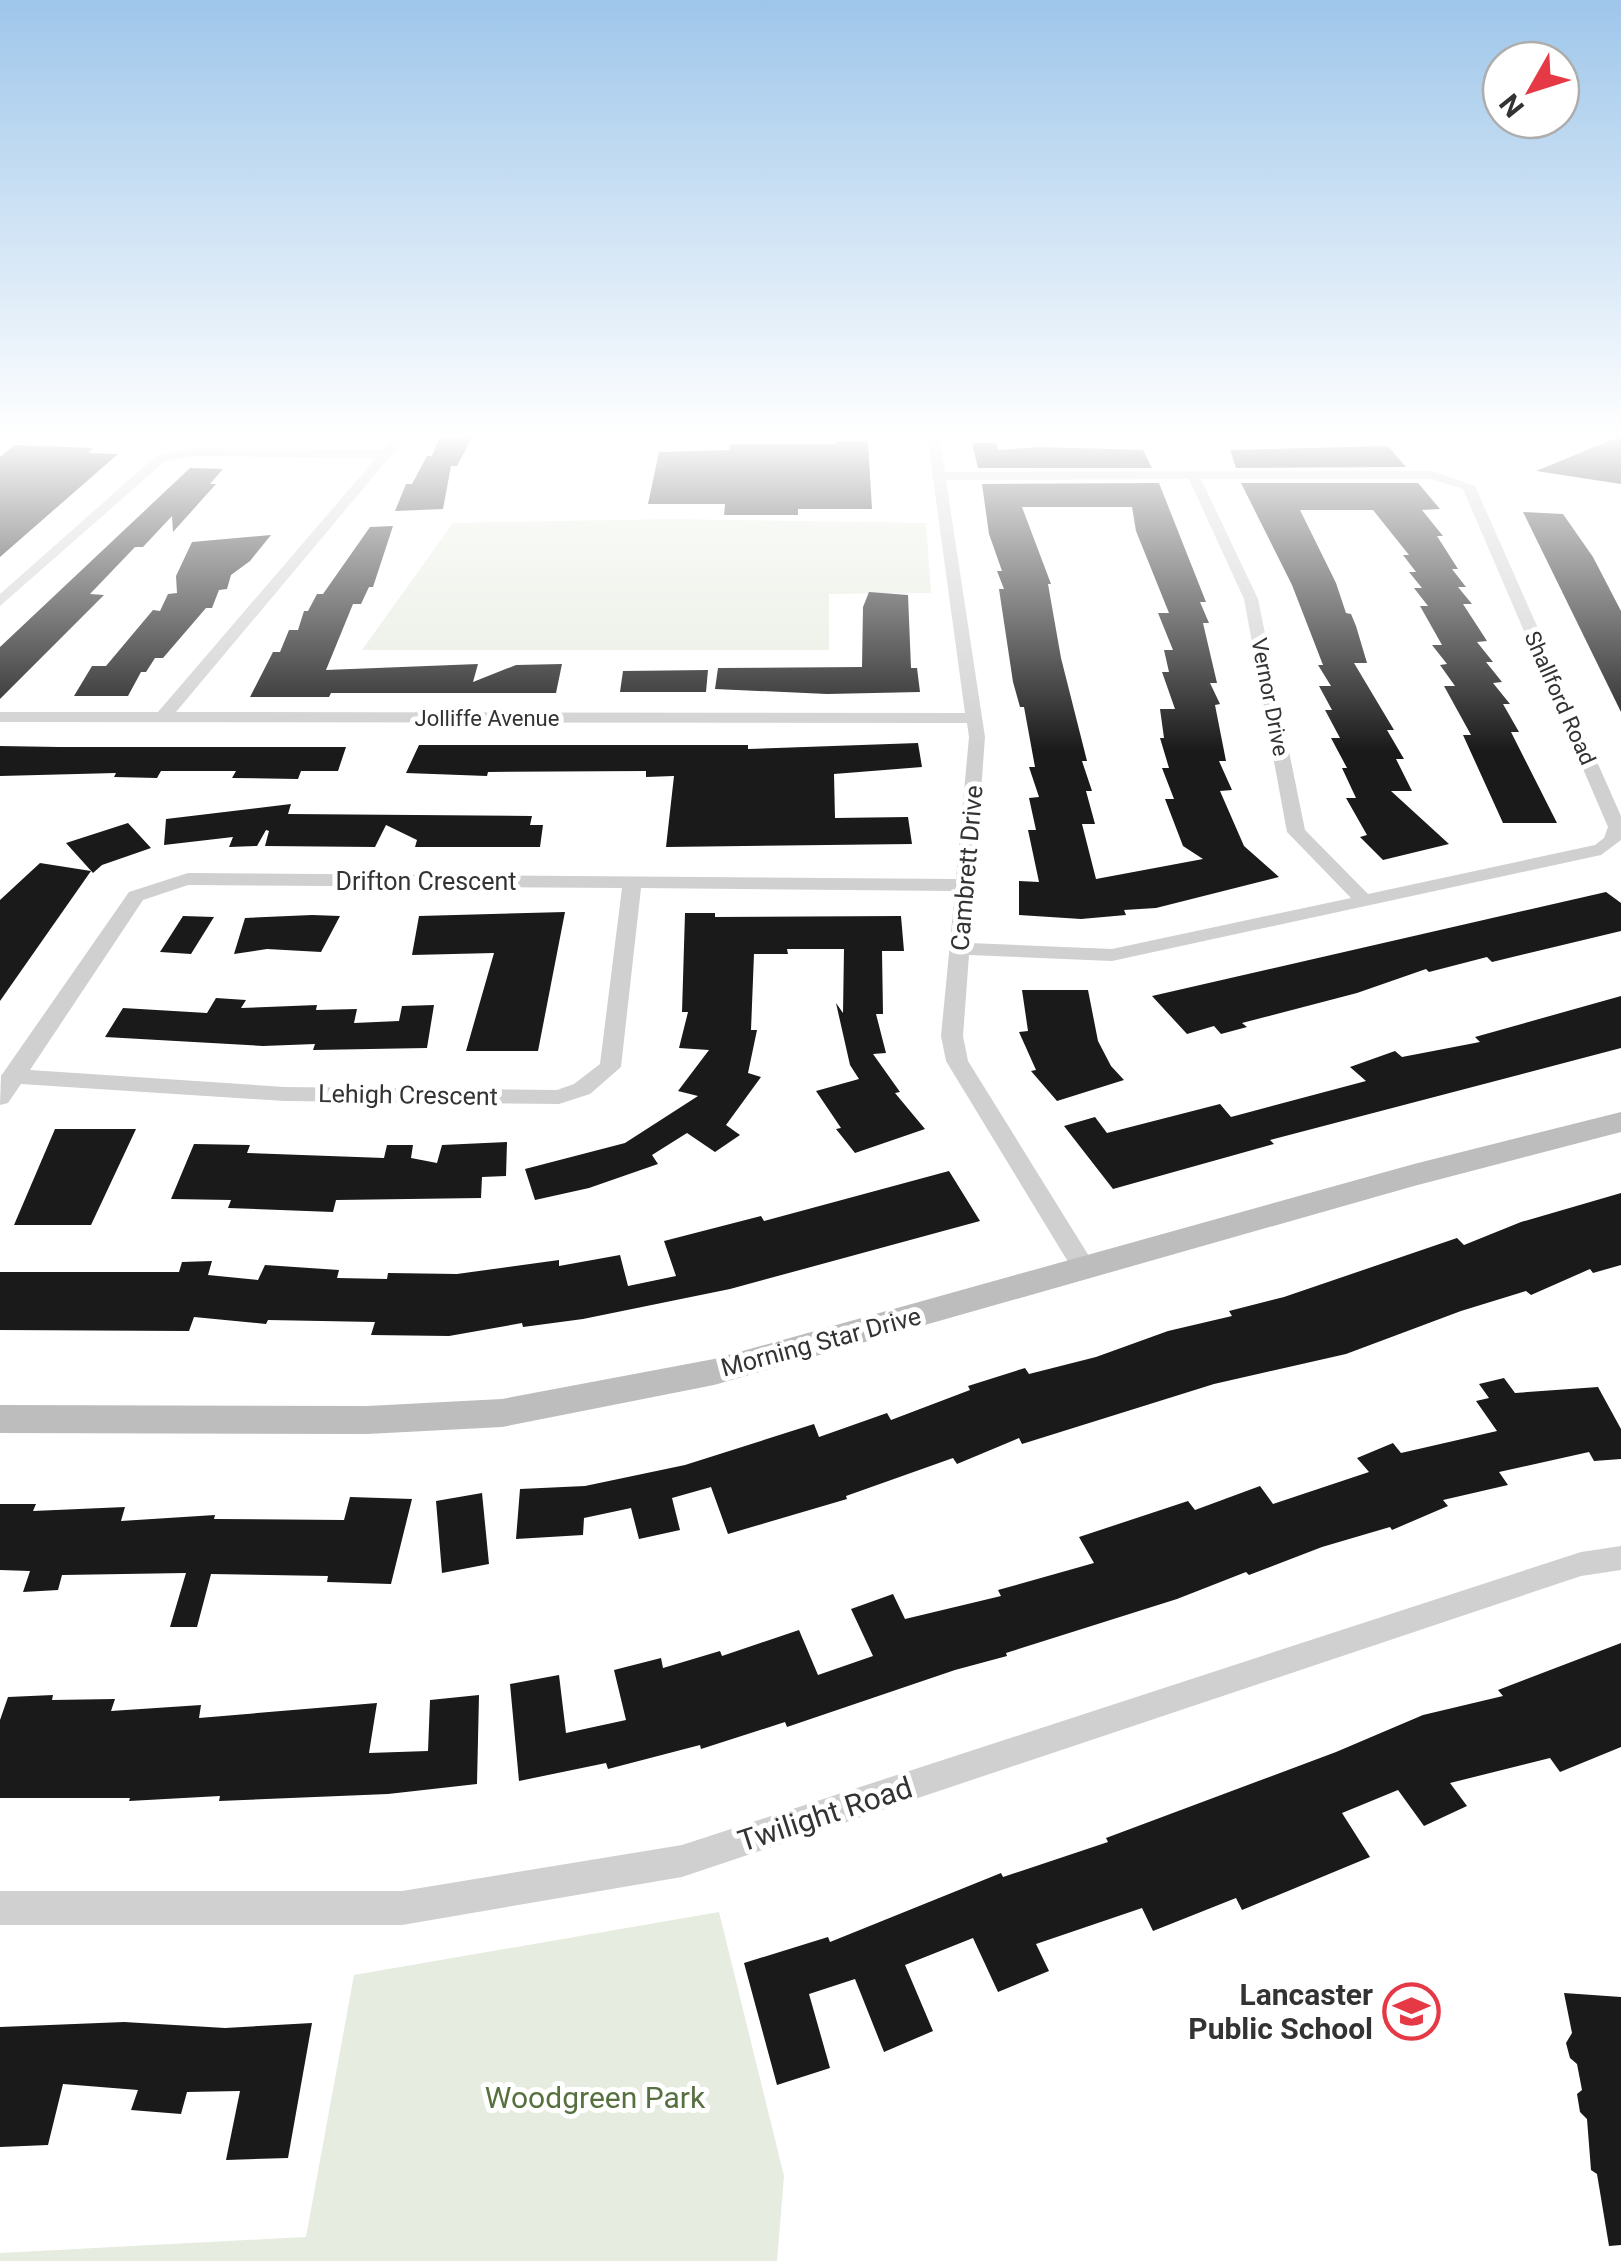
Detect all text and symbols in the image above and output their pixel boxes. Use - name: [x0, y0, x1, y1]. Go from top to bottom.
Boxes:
- north arrow: [1481, 40, 1581, 140]
- text: N: [1493, 87, 1531, 123]
- street label: Shallford Road: [1519, 627, 1601, 769]
- street label: Vernor Drive: [1246, 636, 1294, 758]
- street label: Jolliffe Avenue: [415, 706, 559, 731]
- street label: Cambrett Drive: [945, 784, 989, 952]
- street label: Drifton Crescent: [336, 867, 516, 896]
- street label: Lehigh Crescent: [318, 1079, 498, 1111]
- street label: Morning Star Drive: [718, 1301, 924, 1383]
- street label: Twilight Road: [734, 1769, 916, 1859]
- place label: Lancaster Public School: [1188, 1977, 1373, 2046]
- school or university icon: Lancaster Public School: [1382, 1981, 1442, 2041]
- park label: Woodgreen Park: [485, 2080, 706, 2115]

